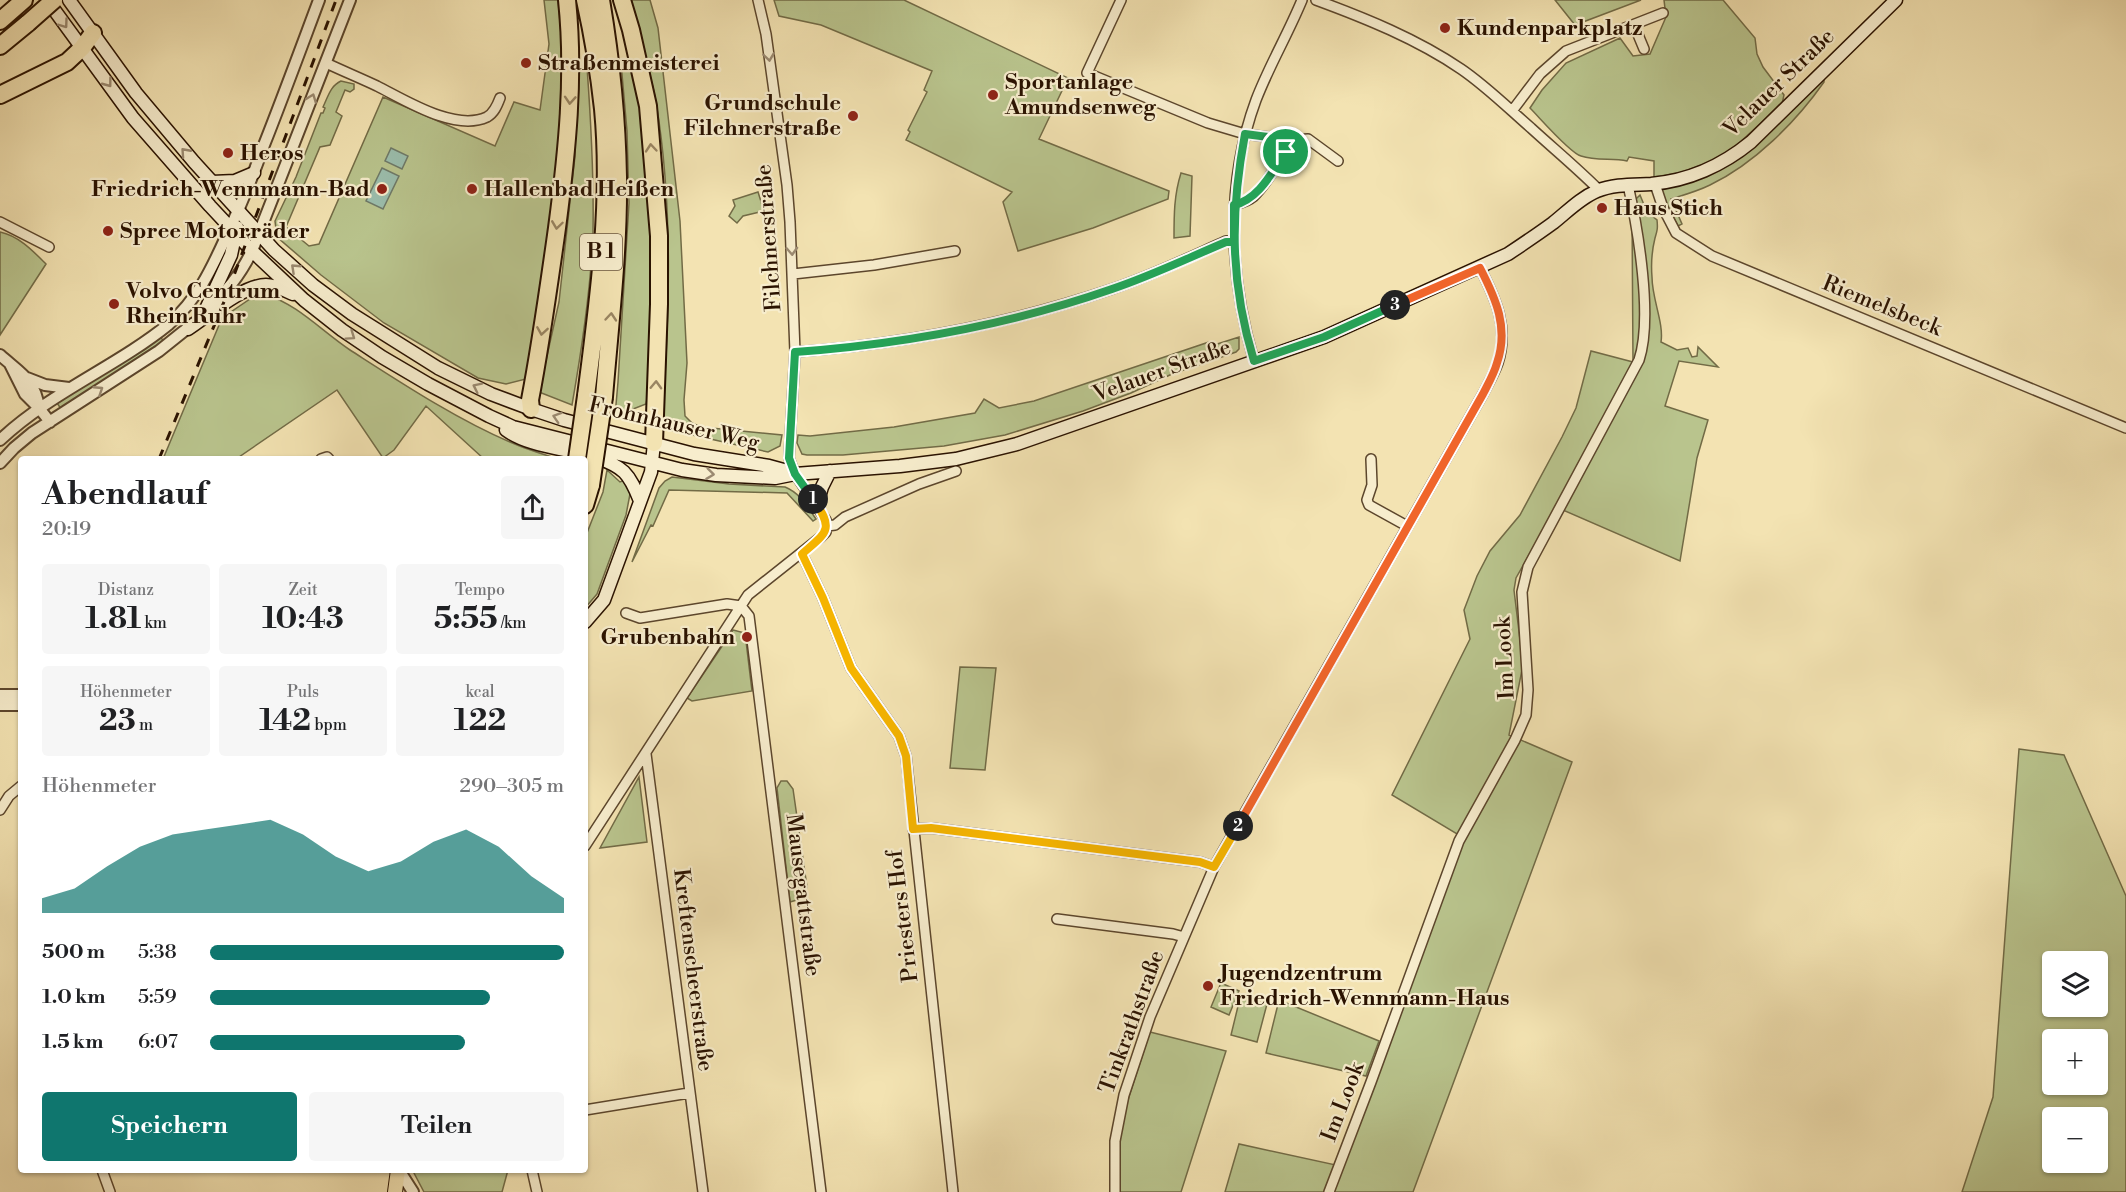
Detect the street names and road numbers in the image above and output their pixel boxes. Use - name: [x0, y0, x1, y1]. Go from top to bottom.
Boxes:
- street label: Velauer Straße: [1717, 23, 1840, 144]
- street label: Filchnerstraße: [750, 164, 788, 312]
- road number: B 1: [580, 234, 622, 270]
- street label: Riemelsbeck: [1818, 270, 1947, 343]
- street label: Velauer Straße: [1088, 334, 1235, 409]
- street label: Frohnhauser Weg: [586, 391, 763, 457]
- street label: Im Look: [1489, 614, 1521, 700]
- street label: Mausegattstraße: [780, 812, 826, 978]
- street label: Priesters Hof: [881, 847, 925, 984]
- street label: Kreftenscheerstraße: [667, 867, 719, 1073]
- street label: Tinkrathstraße: [1094, 947, 1170, 1097]
- street label: Im Look: [1316, 1057, 1371, 1146]

